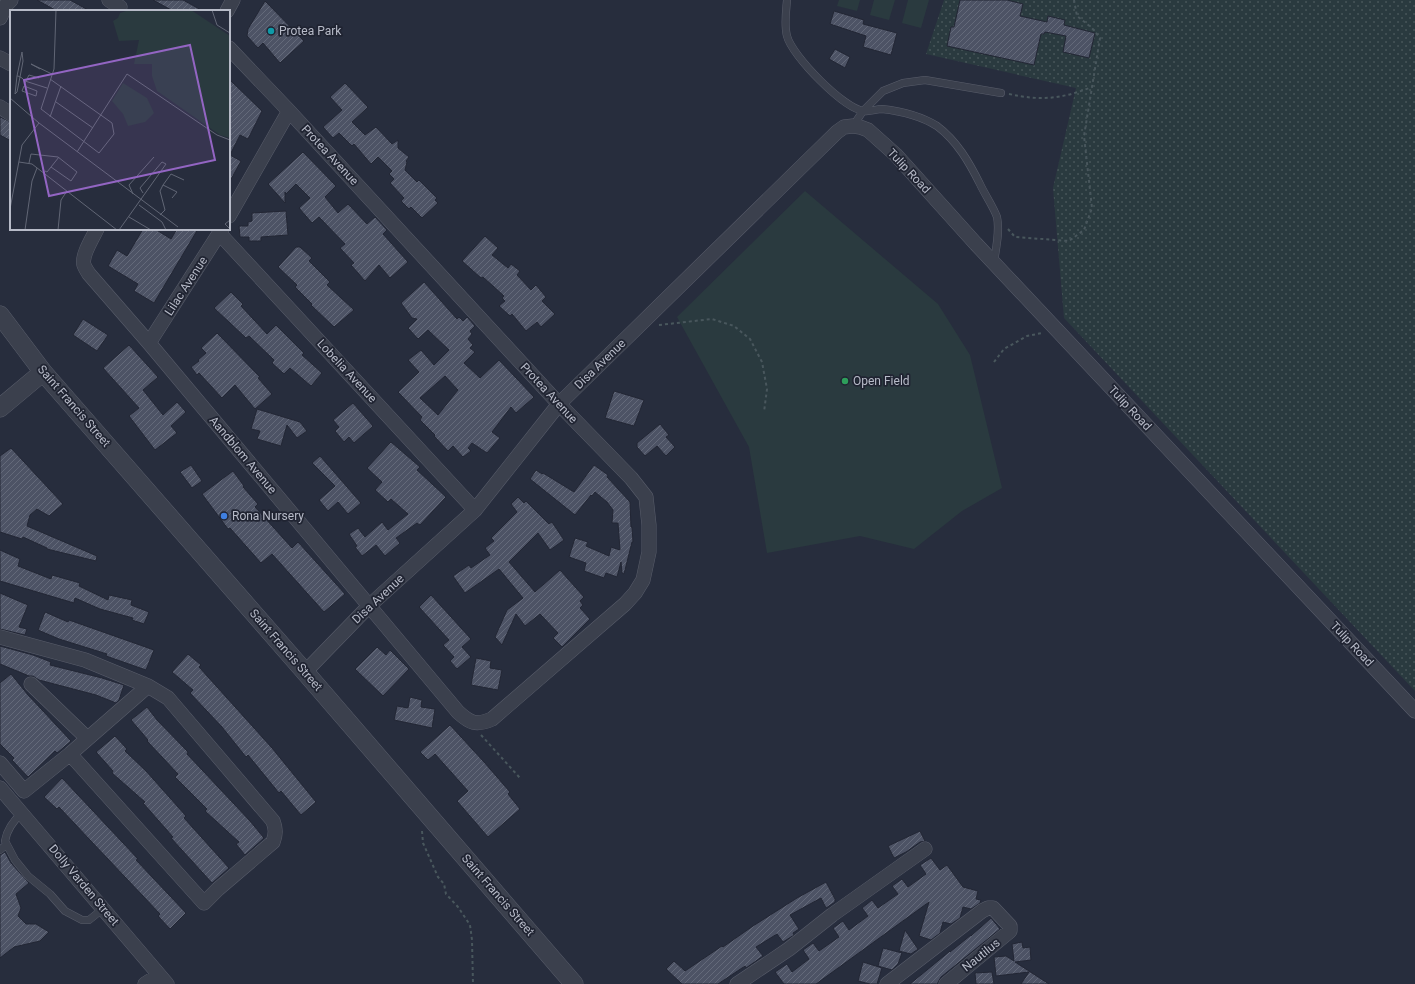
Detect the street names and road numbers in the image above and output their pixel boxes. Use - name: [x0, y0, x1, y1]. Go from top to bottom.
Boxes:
- street label: Protea Avenue: [298, 122, 362, 188]
- street label: Tulip Road: [885, 146, 933, 196]
- street label: Lilac Avenue: [162, 254, 210, 318]
- street label: Disa Avenue: [571, 336, 629, 392]
- street label: Lobelia Avenue: [314, 337, 380, 405]
- street label: Protea Avenue: [517, 360, 581, 426]
- street label: Saint Francis Street: [35, 362, 113, 450]
- street label: Tulip Road: [1106, 383, 1154, 433]
- street label: Aandblom Avenue: [206, 413, 280, 497]
- street label: Disa Avenue: [349, 571, 407, 627]
- street label: Saint Francis Street: [247, 606, 325, 694]
- street label: Tulip Road: [1328, 619, 1376, 669]
- street label: Dolly Varden Street: [46, 842, 122, 928]
- street label: Saint Francis Street: [459, 851, 537, 939]
- street label: Nautilus: [959, 936, 1003, 974]

